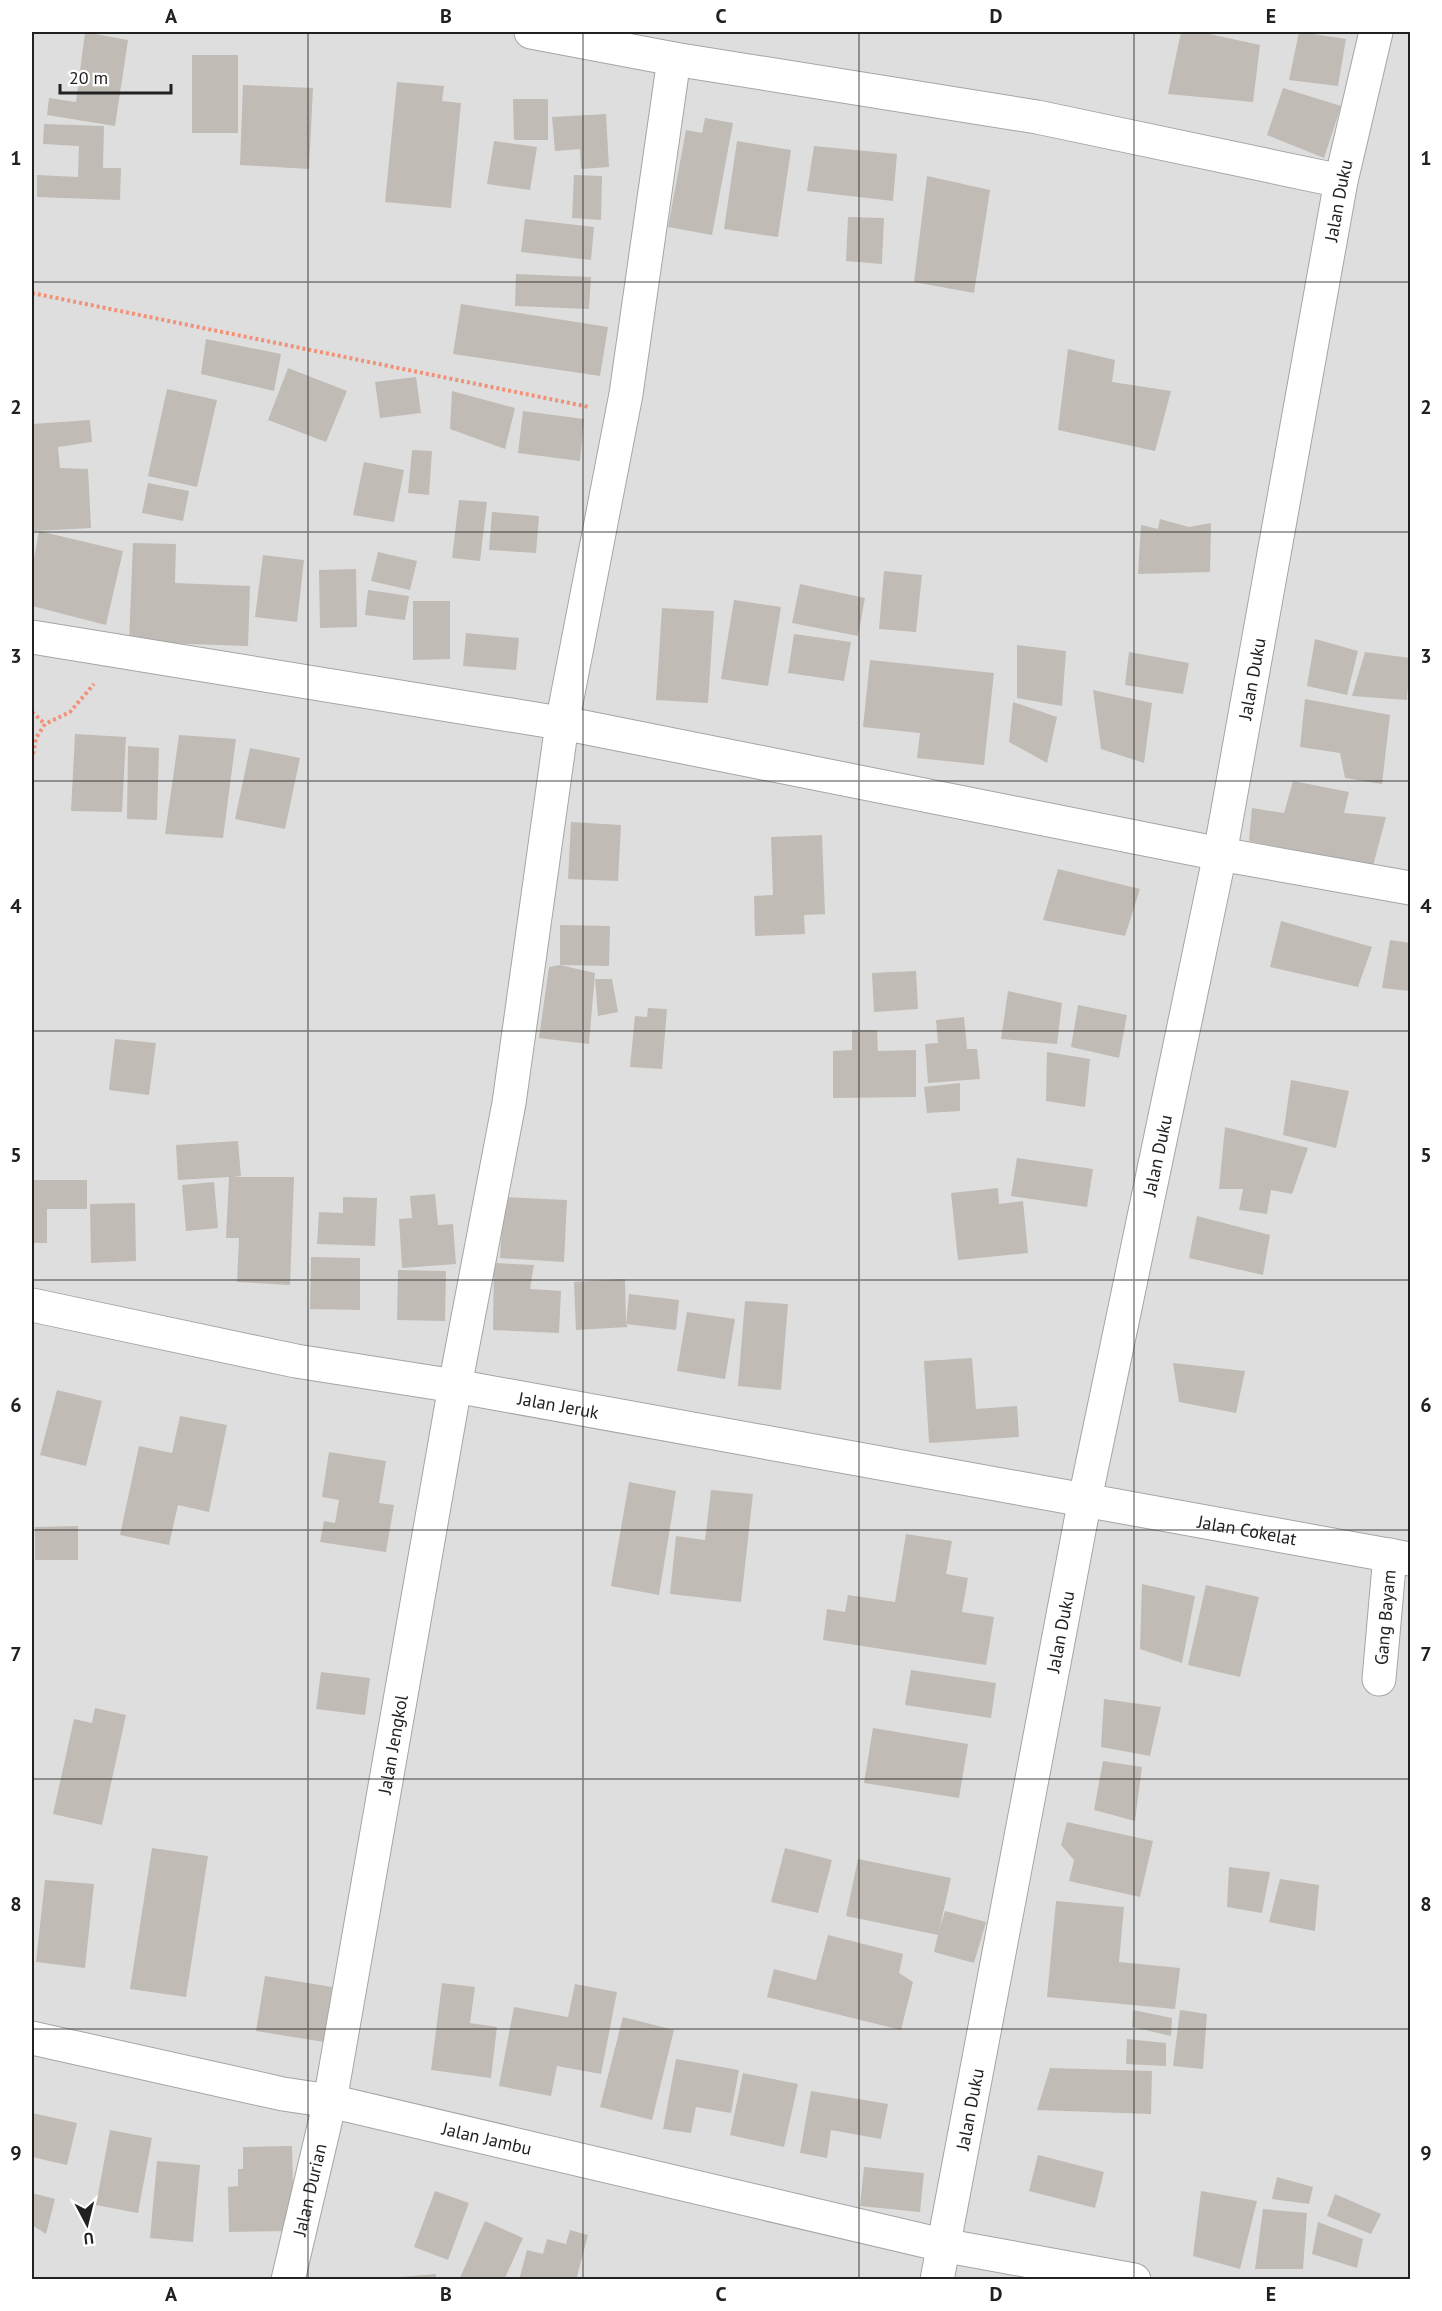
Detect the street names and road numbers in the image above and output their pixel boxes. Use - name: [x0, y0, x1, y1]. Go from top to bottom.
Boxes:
- street label: Jalan Duku: [1319, 157, 1357, 244]
- street label: Jalan Duku: [1233, 636, 1270, 722]
- street label: Jalan Duku: [1137, 1112, 1177, 1199]
- street label: Jalan Jeruk: [515, 1386, 601, 1423]
- street label: Jalan Cokelat: [1195, 1509, 1299, 1550]
- street label: Gang Bayam: [1369, 1569, 1400, 1666]
- street label: Jalan Duku: [1041, 1589, 1079, 1675]
- street label: Jalan Jengkol: [372, 1692, 412, 1797]
- street label: Jalan Duku: [950, 2066, 988, 2153]
- street label: Jalan Jambu: [439, 2116, 534, 2160]
- street label: Jalan Durian: [287, 2141, 331, 2239]

